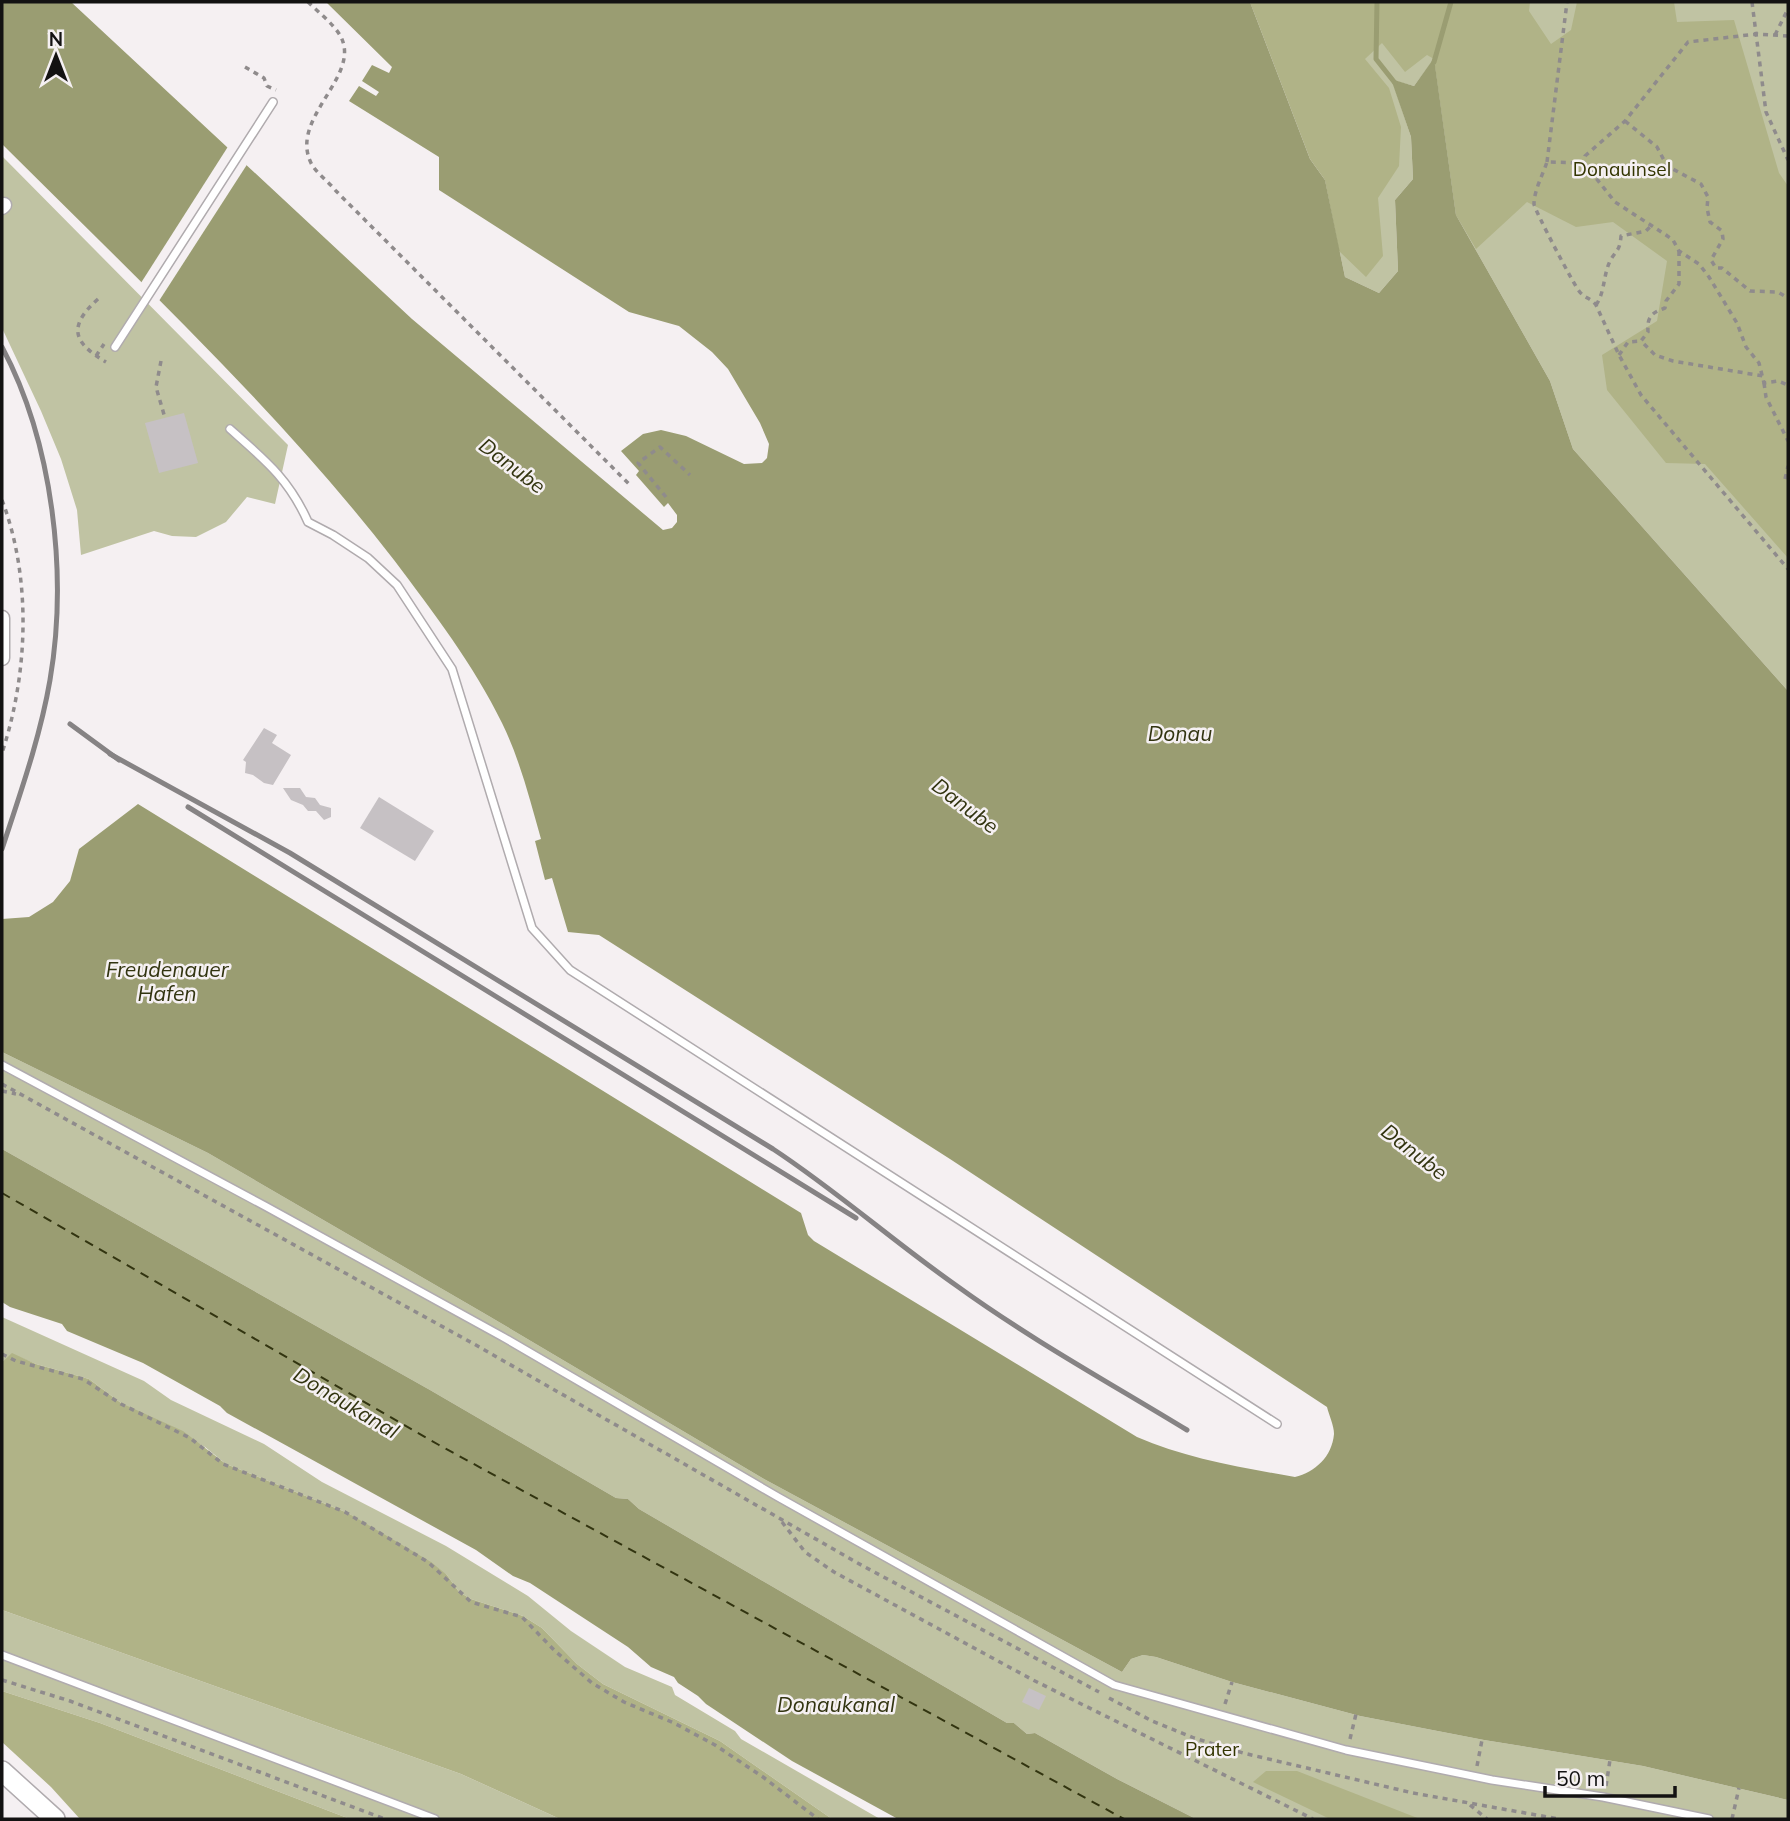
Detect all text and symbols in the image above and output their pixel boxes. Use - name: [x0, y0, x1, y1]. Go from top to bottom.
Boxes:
- north arrow: [21, 21, 91, 91]
- text: N: [49, 27, 63, 51]
- park label: Donauinsel: [1573, 157, 1671, 181]
- water label: Danube: [474, 432, 551, 499]
- water label: Donau: [1148, 720, 1212, 746]
- water label: Danube: [927, 772, 1004, 839]
- water label: Freudenauer Hafen: [106, 956, 230, 1006]
- water label: Danube: [1376, 1117, 1453, 1185]
- water label: Donaukanal: [289, 1361, 404, 1444]
- water label: Donaukanal: [777, 1691, 895, 1717]
- park label: Prater: [1185, 1737, 1239, 1761]
- scale bar: [1545, 1755, 1674, 1799]
- text: 50 m: [1556, 1765, 1605, 1791]

